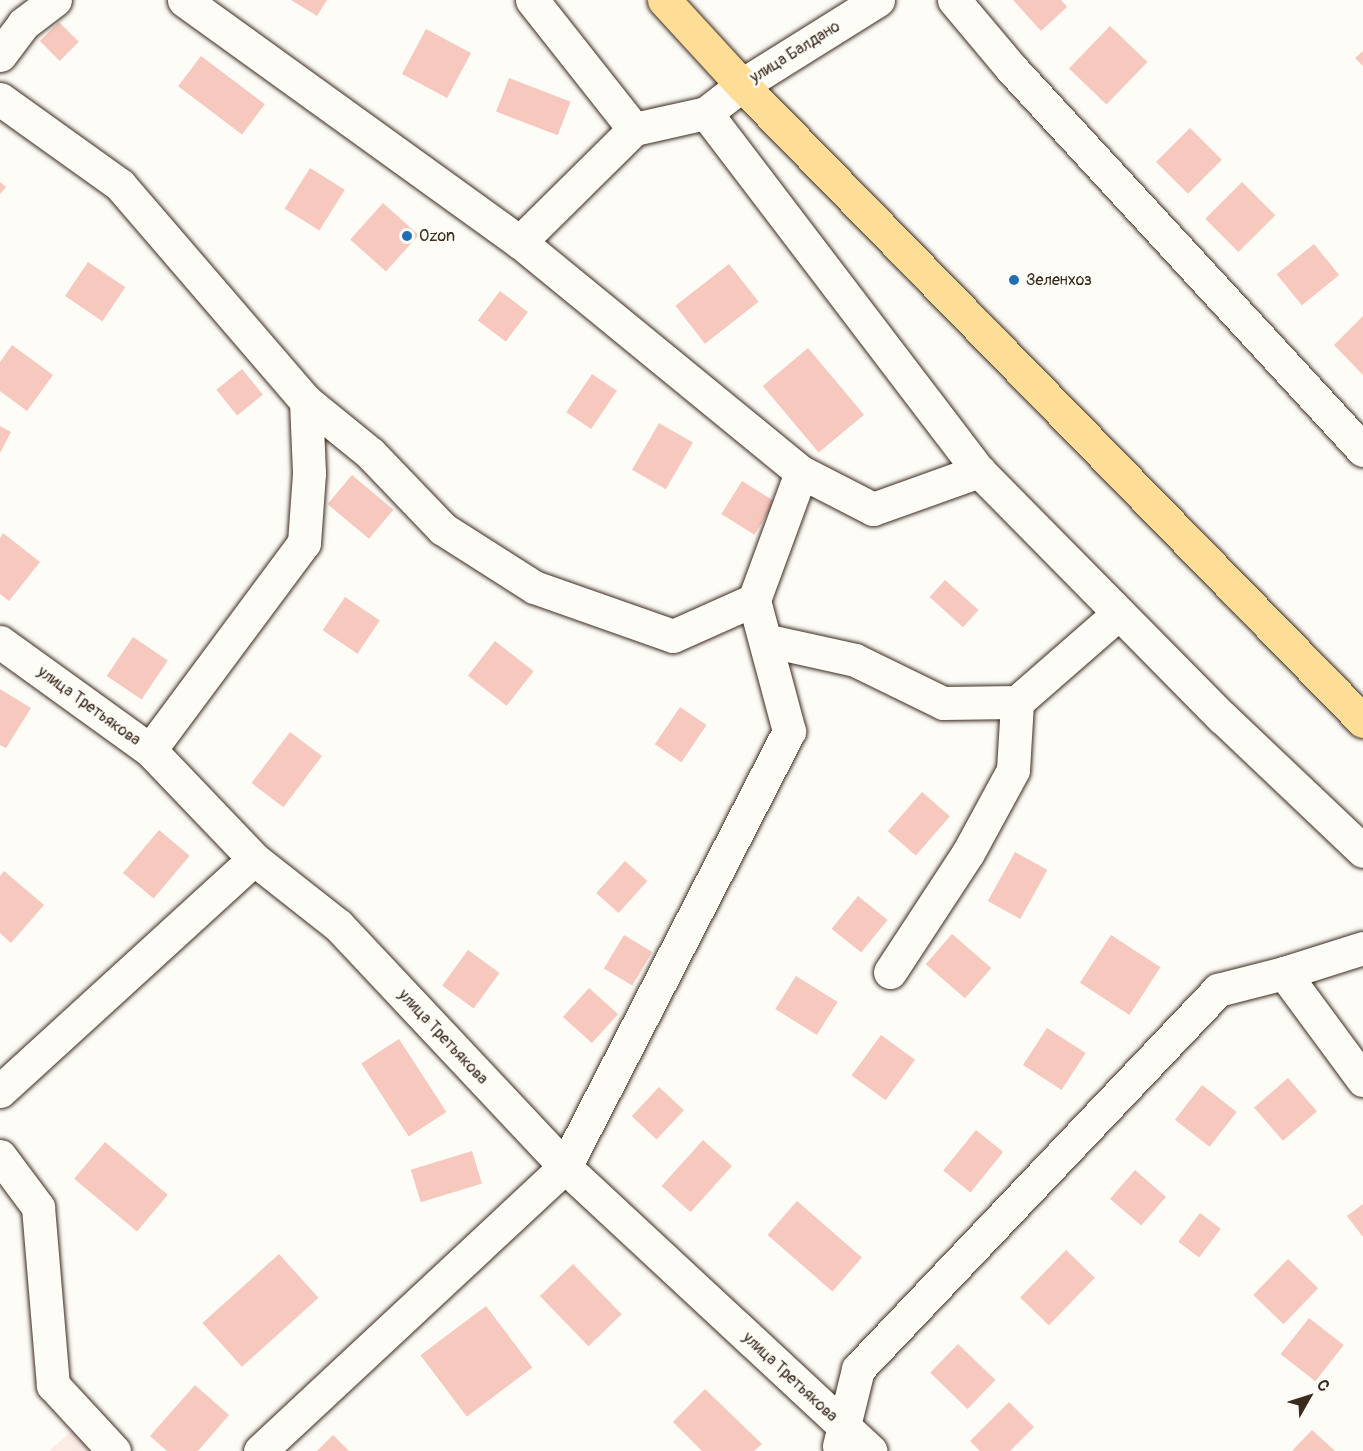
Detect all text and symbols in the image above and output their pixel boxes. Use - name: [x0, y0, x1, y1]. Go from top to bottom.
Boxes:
- street label: улица Балдано: [746, 17, 844, 87]
- place label: Ozon: [419, 226, 455, 246]
- marker: Ozon: [400, 229, 414, 243]
- place label: Зеленхоз: [1026, 270, 1092, 290]
- marker: Зеленхоз: [1007, 273, 1021, 287]
- street label: улица Третьякова: [34, 662, 144, 750]
- street label: улица Третьякова: [394, 986, 492, 1088]
- street label: улица Третьякова: [739, 1328, 841, 1426]
- north arrow: [1279, 1367, 1339, 1427]
- text: С: [1312, 1376, 1334, 1396]

